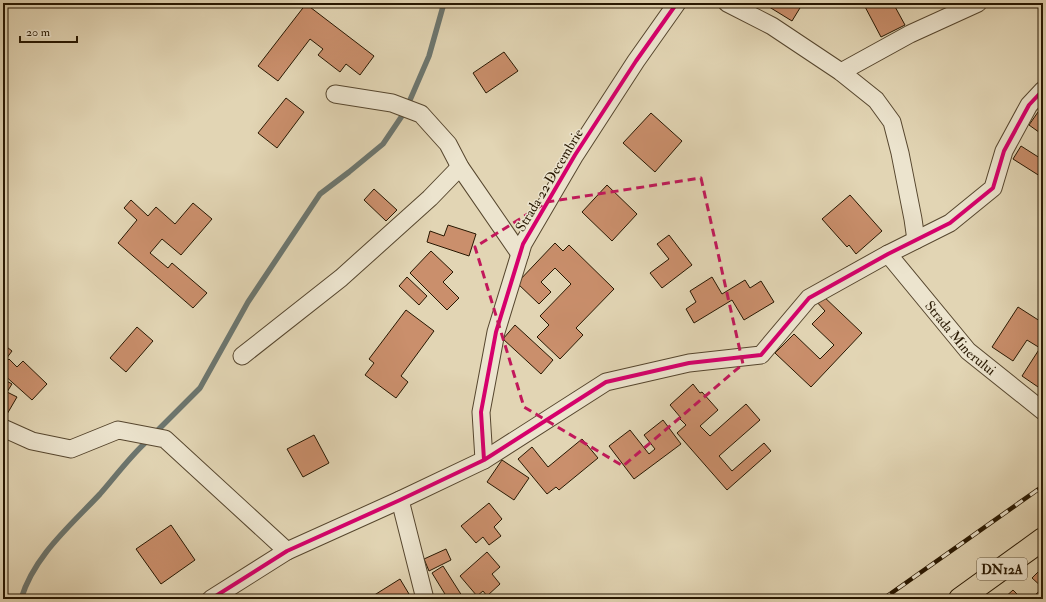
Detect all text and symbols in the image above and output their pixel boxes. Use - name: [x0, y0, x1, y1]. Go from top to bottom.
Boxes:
- scale bar: [20, 18, 77, 44]
- text: 20 m: [26, 25, 51, 40]
- street label: Strada 22 Decembrie: [512, 126, 587, 235]
- street label: Strada Minerului: [921, 297, 999, 379]
- road number: DN12A: [977, 558, 1027, 580]

